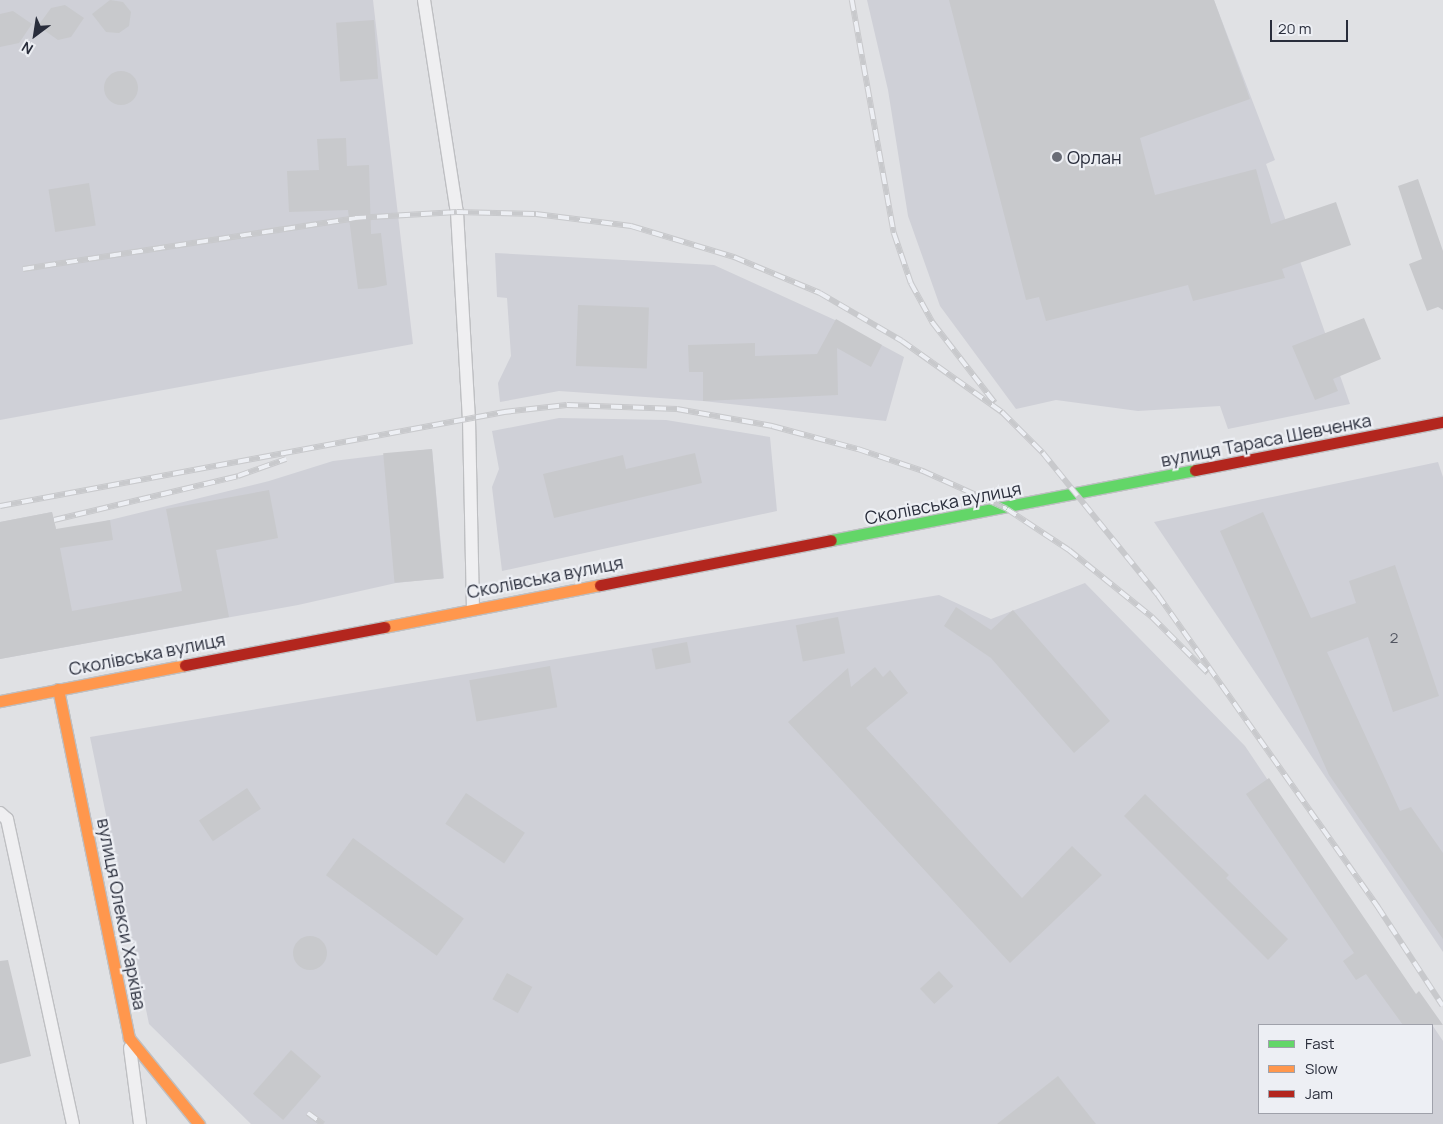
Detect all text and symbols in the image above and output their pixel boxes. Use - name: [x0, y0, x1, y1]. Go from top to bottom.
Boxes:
- north arrow: [10, 10, 60, 60]
- scale bar: [1273, 10, 1350, 42]
- text: 20 m: [1278, 18, 1311, 39]
- text: N: [18, 38, 36, 59]
- place label: Орлан: [1067, 146, 1122, 168]
- marker: Орлан: [1051, 151, 1063, 163]
- street label: вулиця Тараса Шевченка: [1159, 409, 1373, 471]
- street label: Сколівська вулиця: [863, 477, 1023, 529]
- street label: Сколівська вулиця: [465, 551, 625, 603]
- street label: Сколівська вулиця: [67, 628, 227, 680]
- house number: 2: [1390, 629, 1398, 647]
- street label: вулиця Олекси Харківа: [93, 816, 151, 1012]
- legend: [1258, 1024, 1433, 1114]
- text: Fast: [1305, 1033, 1334, 1054]
- text: Slow: [1305, 1058, 1338, 1079]
- text: Jam: [1305, 1083, 1333, 1104]

